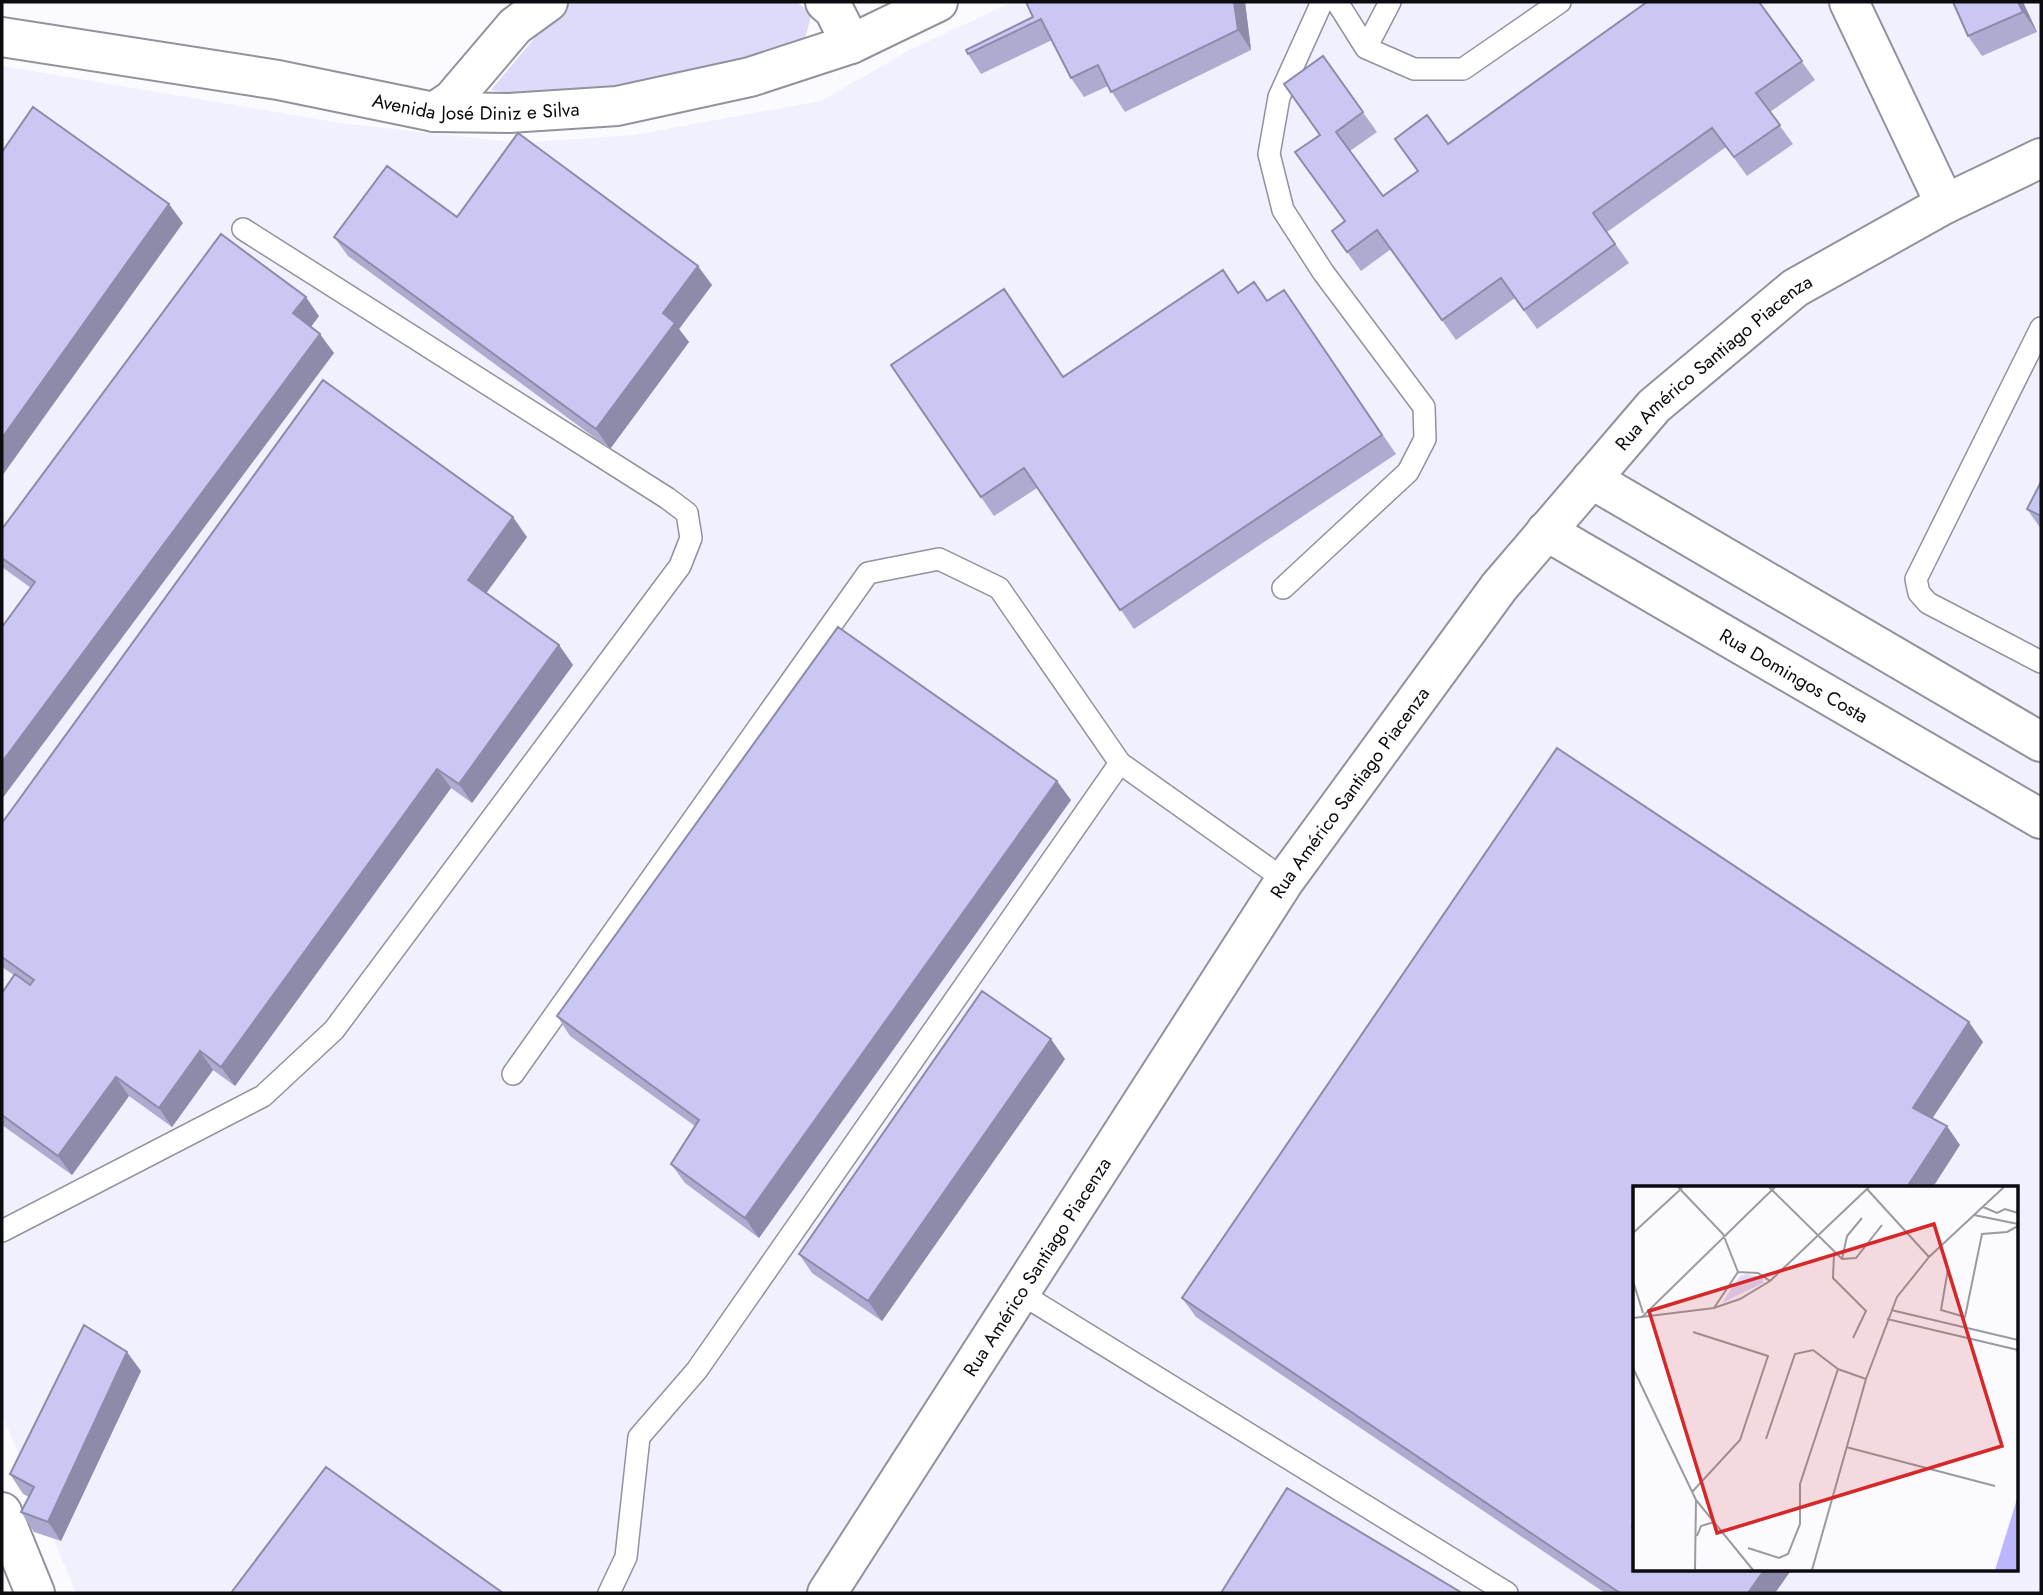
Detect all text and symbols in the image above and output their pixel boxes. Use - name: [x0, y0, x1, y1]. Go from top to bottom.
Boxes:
- street label: Avenida José Diniz e Silva: [370, 87, 580, 127]
- street label: Rua Américo Santiago Piacenza: [1609, 268, 1817, 456]
- street label: Rua Domingos Costa: [1714, 622, 1873, 730]
- street label: Rua Américo Santiago Piacenza: [1264, 681, 1436, 904]
- street label: Rua Américo Santiago Piacenza: [957, 1152, 1118, 1382]
- inset map: [1633, 1186, 2018, 1570]

